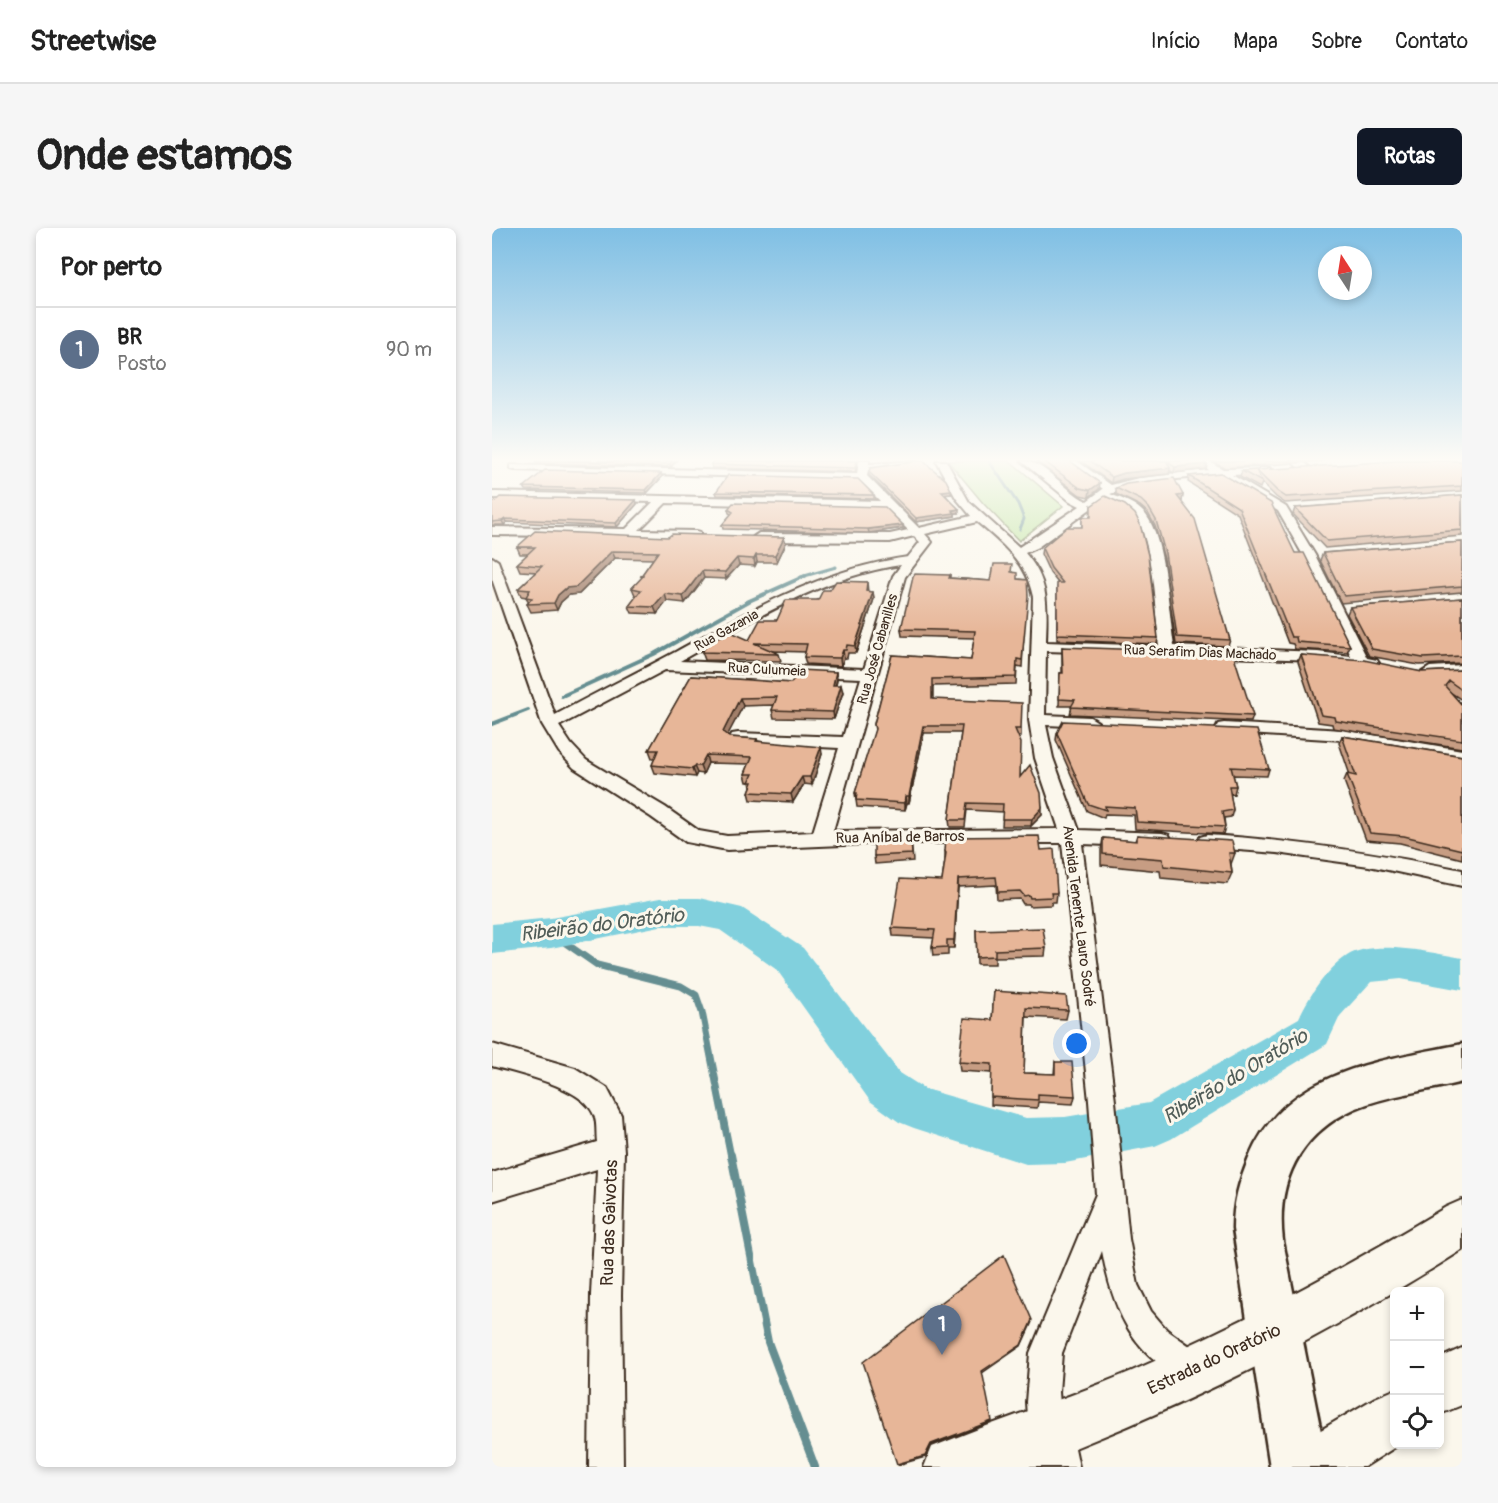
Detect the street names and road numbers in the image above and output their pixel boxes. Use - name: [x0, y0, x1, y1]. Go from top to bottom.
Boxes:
- street label: Rua José Cabanilles: [854, 591, 902, 706]
- street label: Rua Gazania: [691, 606, 761, 655]
- street label: Rua Serafim Dias Machado: [1123, 641, 1277, 664]
- street label: Rua Culumeia: [727, 659, 807, 680]
- street label: Avenida Tenente Lauro Sodré: [1058, 824, 1099, 1008]
- street label: Rua Aníbal de Barros: [835, 827, 965, 848]
- street label: Rua das Gaivotas: [596, 1159, 623, 1287]
- street label: Estrada do Oratório: [1144, 1318, 1285, 1400]

